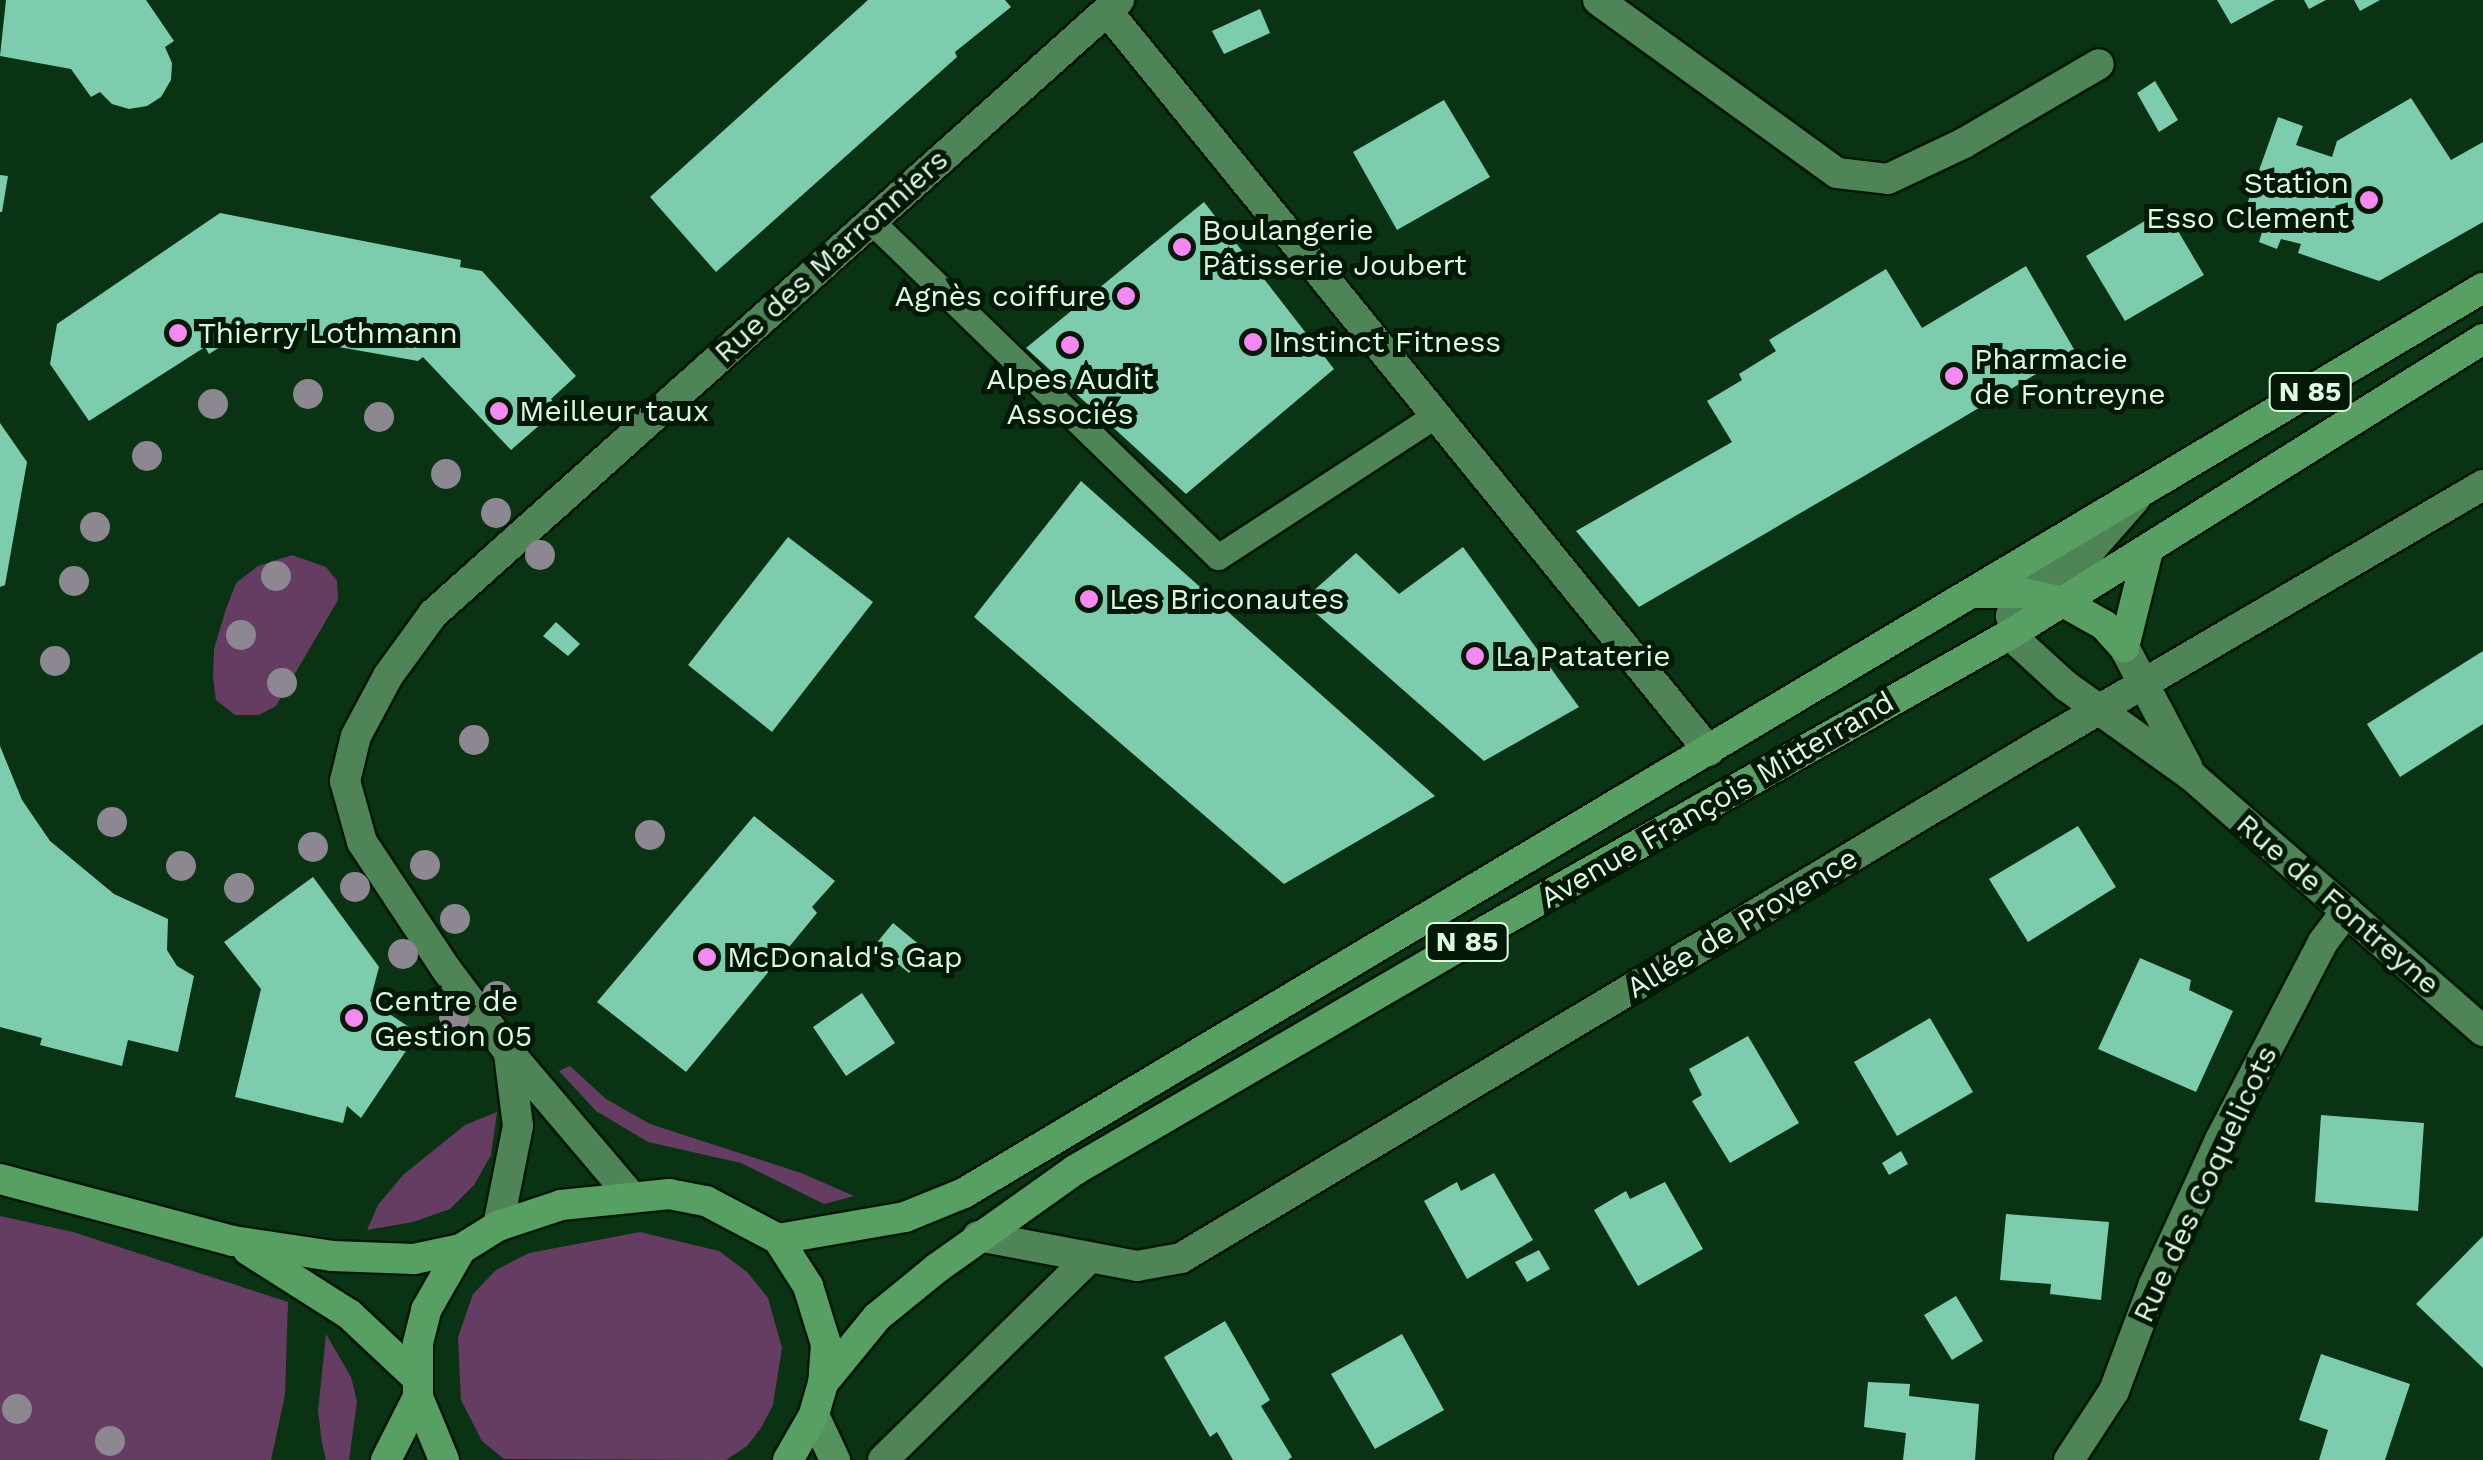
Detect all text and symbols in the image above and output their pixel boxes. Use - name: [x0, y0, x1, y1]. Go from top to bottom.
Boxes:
- street label: Rue des Marronniers: [707, 142, 955, 370]
- place label: Station Esso Clement: [2146, 165, 2349, 236]
- marker: Station Esso Clement: [2358, 189, 2380, 211]
- place label: Boulangerie Pâtisserie Joubert: [1202, 212, 1467, 282]
- marker: Boulangerie Pâtisserie Joubert: [1171, 236, 1193, 258]
- place label: Agnès coiffure: [894, 278, 1106, 314]
- marker: Agnès coiffure: [1115, 285, 1137, 307]
- place label: Thierry Lothmann: [198, 315, 459, 351]
- marker: Thierry Lothmann: [167, 322, 189, 344]
- place label: Instinct Fitness: [1273, 324, 1501, 360]
- marker: Instinct Fitness: [1242, 331, 1264, 353]
- marker: Alpes Audit Associés: [1059, 334, 1081, 356]
- place label: Pharmacie de Fontreyne: [1974, 341, 2166, 412]
- place label: Alpes Audit Associés: [986, 361, 1154, 432]
- marker: Pharmacie de Fontreyne: [1943, 365, 1965, 387]
- road number: N 85: [2268, 369, 2352, 415]
- place label: Meilleur taux: [519, 393, 710, 429]
- marker: Meilleur taux: [488, 400, 510, 422]
- place label: Les Briconautes: [1109, 581, 1344, 617]
- marker: Les Briconautes: [1078, 588, 1100, 610]
- place label: La Pataterie: [1495, 638, 1671, 674]
- marker: La Pataterie: [1464, 645, 1486, 667]
- street label: Avenue François Mitterrand: [1534, 684, 1900, 916]
- street label: Rue de Fontreyne: [2229, 806, 2447, 1002]
- street label: Allée de Provence: [1620, 840, 1864, 1006]
- road number: N 85: [1424, 919, 1510, 965]
- place label: McDonald's Gap: [727, 939, 963, 975]
- marker: McDonald's Gap: [696, 946, 718, 968]
- place label: Centre de Gestion 05: [374, 983, 532, 1054]
- marker: Centre de Gestion 05: [343, 1007, 365, 1029]
- street label: Rue des Coquelicots: [2125, 1040, 2285, 1328]

